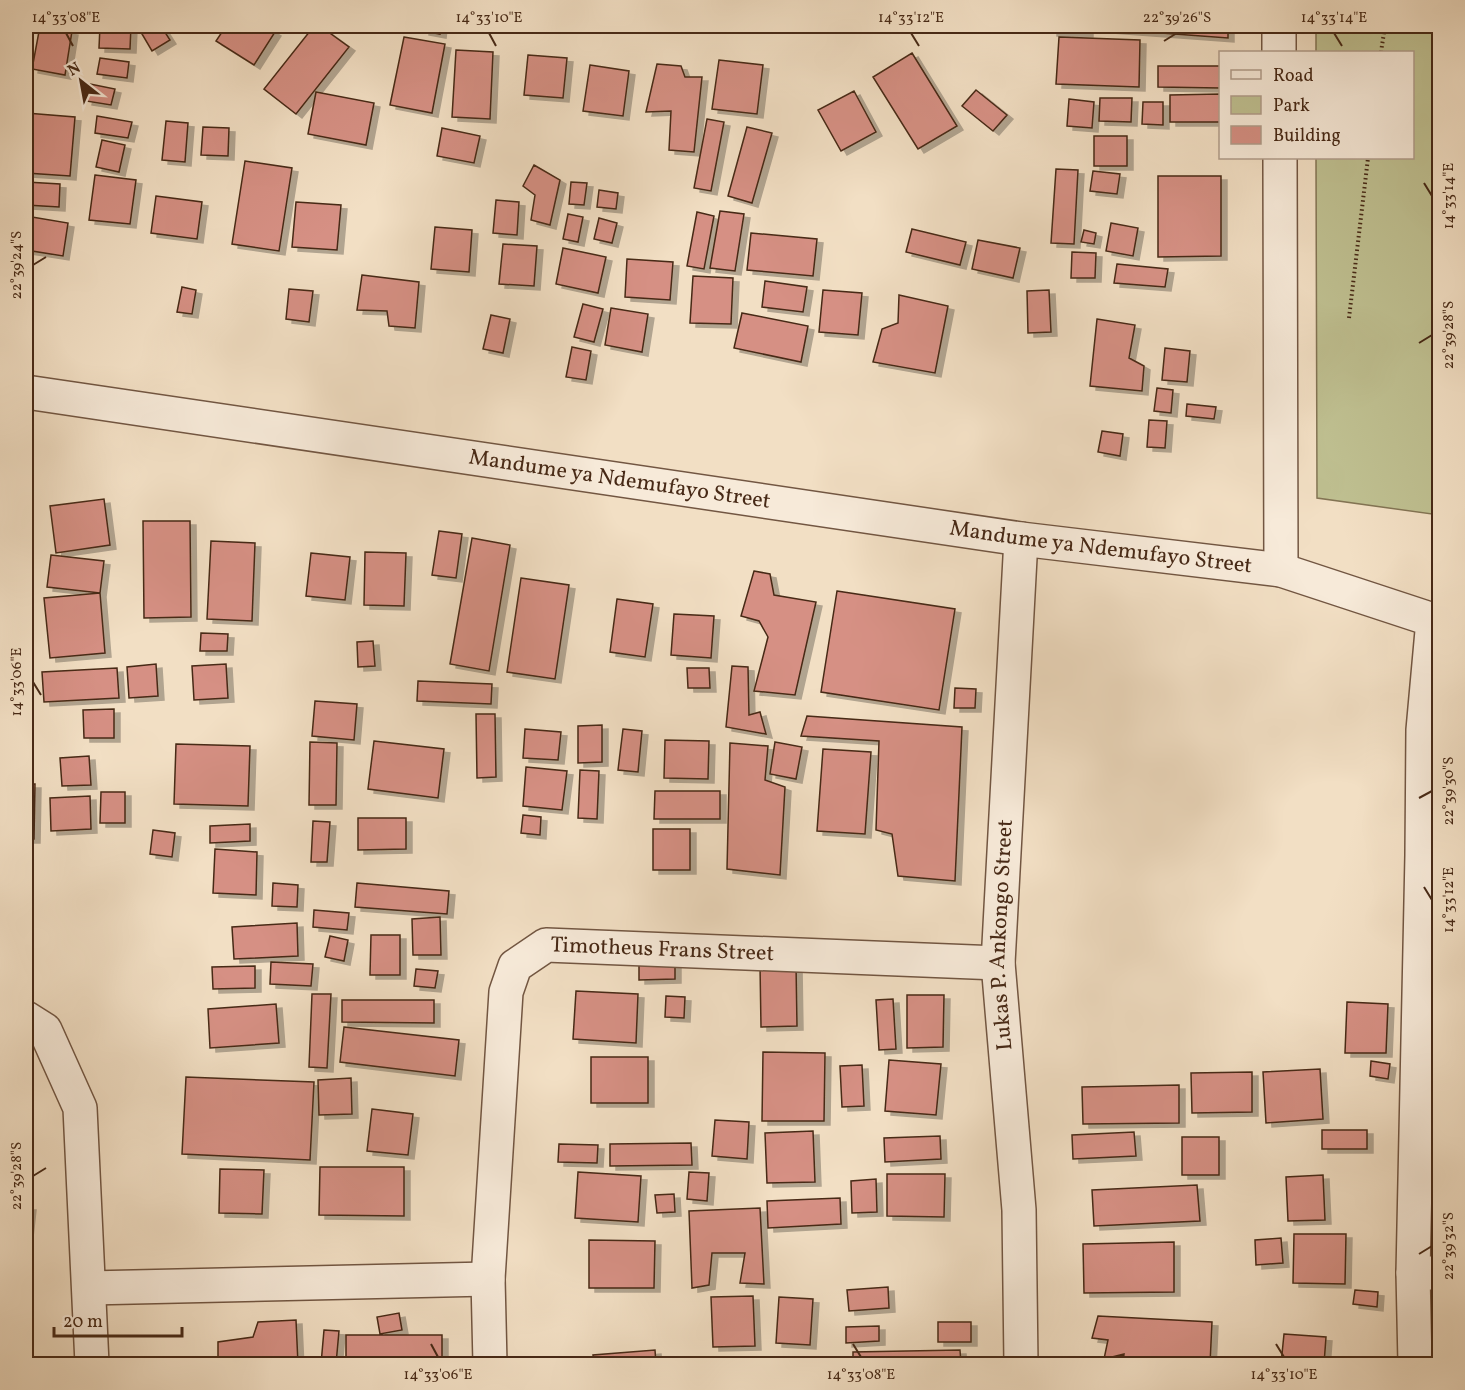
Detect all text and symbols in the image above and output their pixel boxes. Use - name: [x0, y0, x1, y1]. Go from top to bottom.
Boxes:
- text: 14°33'08"E: [32, 8, 100, 29]
- text: 14°33'10"E: [456, 8, 522, 29]
- text: 14°33'12"E: [878, 8, 944, 29]
- text: 22°39'26"S: [1143, 8, 1211, 29]
- text: 14°33'14"E: [1301, 8, 1367, 29]
- north arrow: [51, 51, 111, 111]
- legend: [1219, 51, 1414, 159]
- text: N: [64, 57, 85, 82]
- text: Road: [1273, 64, 1314, 89]
- text: Park: [1273, 94, 1310, 119]
- text: Building: [1273, 124, 1341, 149]
- text: 14°33'14"E: [1439, 163, 1460, 229]
- text: 22°39'24"S: [7, 231, 28, 299]
- text: 22°39'28"S: [1439, 301, 1460, 369]
- street label: Mandume ya Ndemufayo Street: [467, 442, 773, 517]
- street label: Mandume ya Ndemufayo Street: [947, 513, 1254, 582]
- text: 14°33'06"E: [7, 648, 28, 716]
- text: 22°39'30"S: [1439, 757, 1460, 825]
- street label: Lukas P. Ankongo Street: [982, 818, 1021, 1052]
- text: 14°33'12"E: [1439, 867, 1460, 933]
- street label: Timotheus Frans Street: [550, 930, 775, 970]
- text: 22°39'28"S: [7, 1142, 28, 1210]
- text: 22°39'32"S: [1439, 1212, 1460, 1280]
- scale bar: [54, 1300, 182, 1338]
- text: 20 m: [63, 1310, 103, 1335]
- text: 14°33'06"E: [404, 1365, 472, 1386]
- text: 14°33'08"E: [827, 1365, 895, 1386]
- text: 14°33'10"E: [1251, 1365, 1317, 1386]

